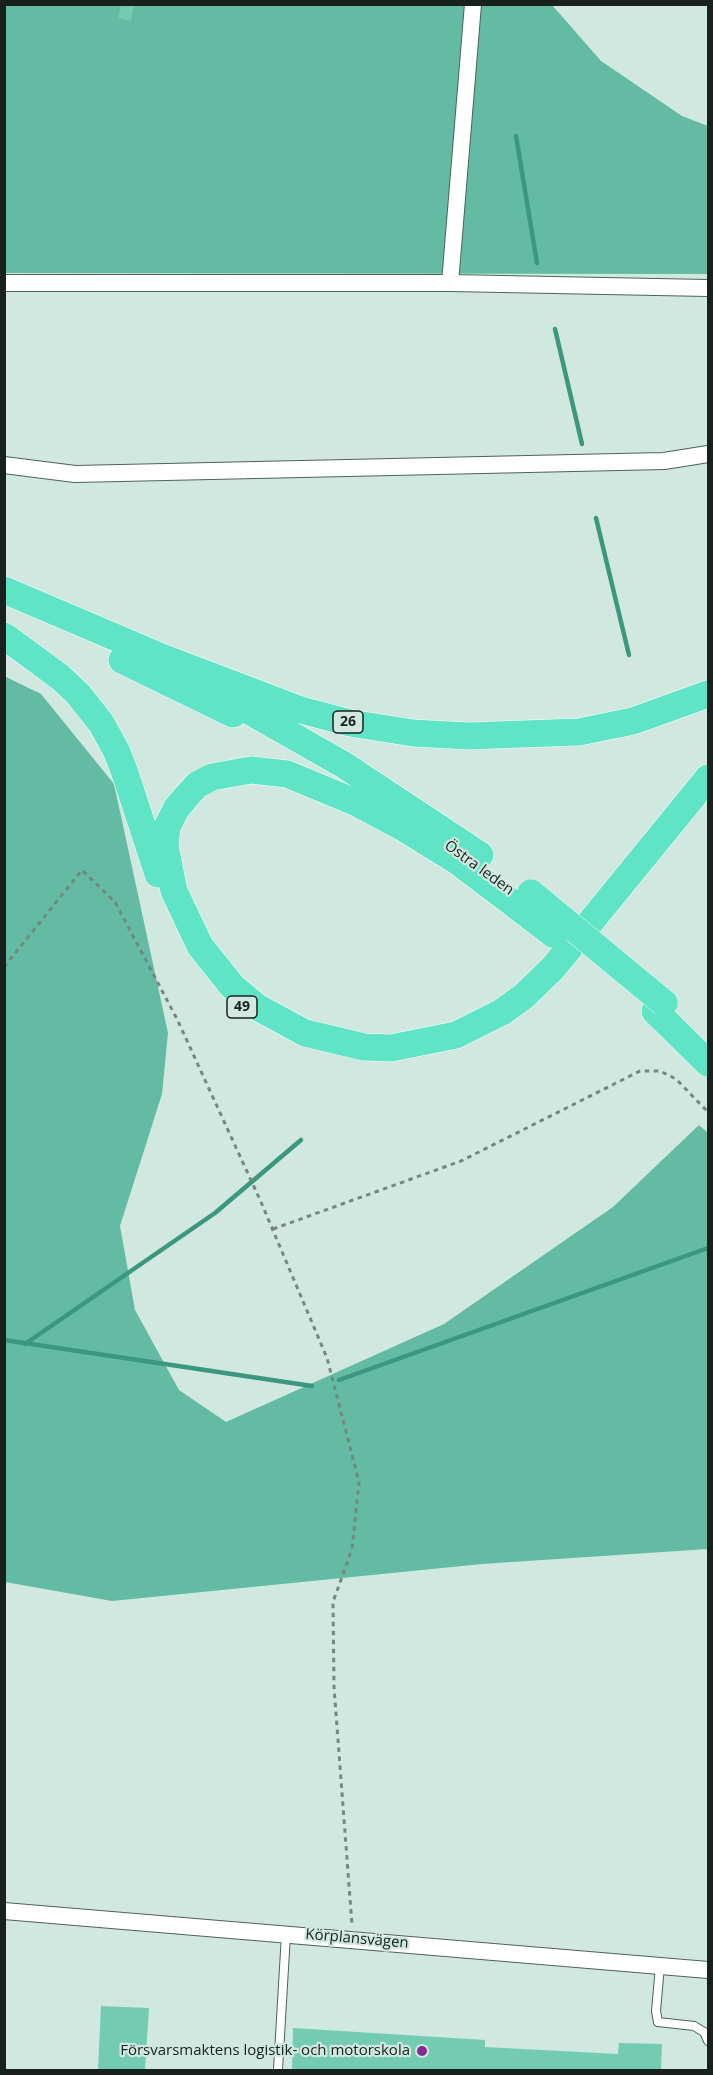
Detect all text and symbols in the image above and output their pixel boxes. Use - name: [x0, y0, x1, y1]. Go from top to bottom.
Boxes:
- road number: 26: [333, 711, 363, 733]
- street label: Östra leden: [441, 837, 517, 899]
- road number: 49: [227, 996, 257, 1018]
- street label: Körplansvägen: [305, 1926, 409, 1952]
- place label: Försvarsmaktens logistik- och motorskola: [120, 2042, 410, 2060]
- marker: Försvarsmaktens logistik- och motorskola: [415, 2044, 429, 2058]

